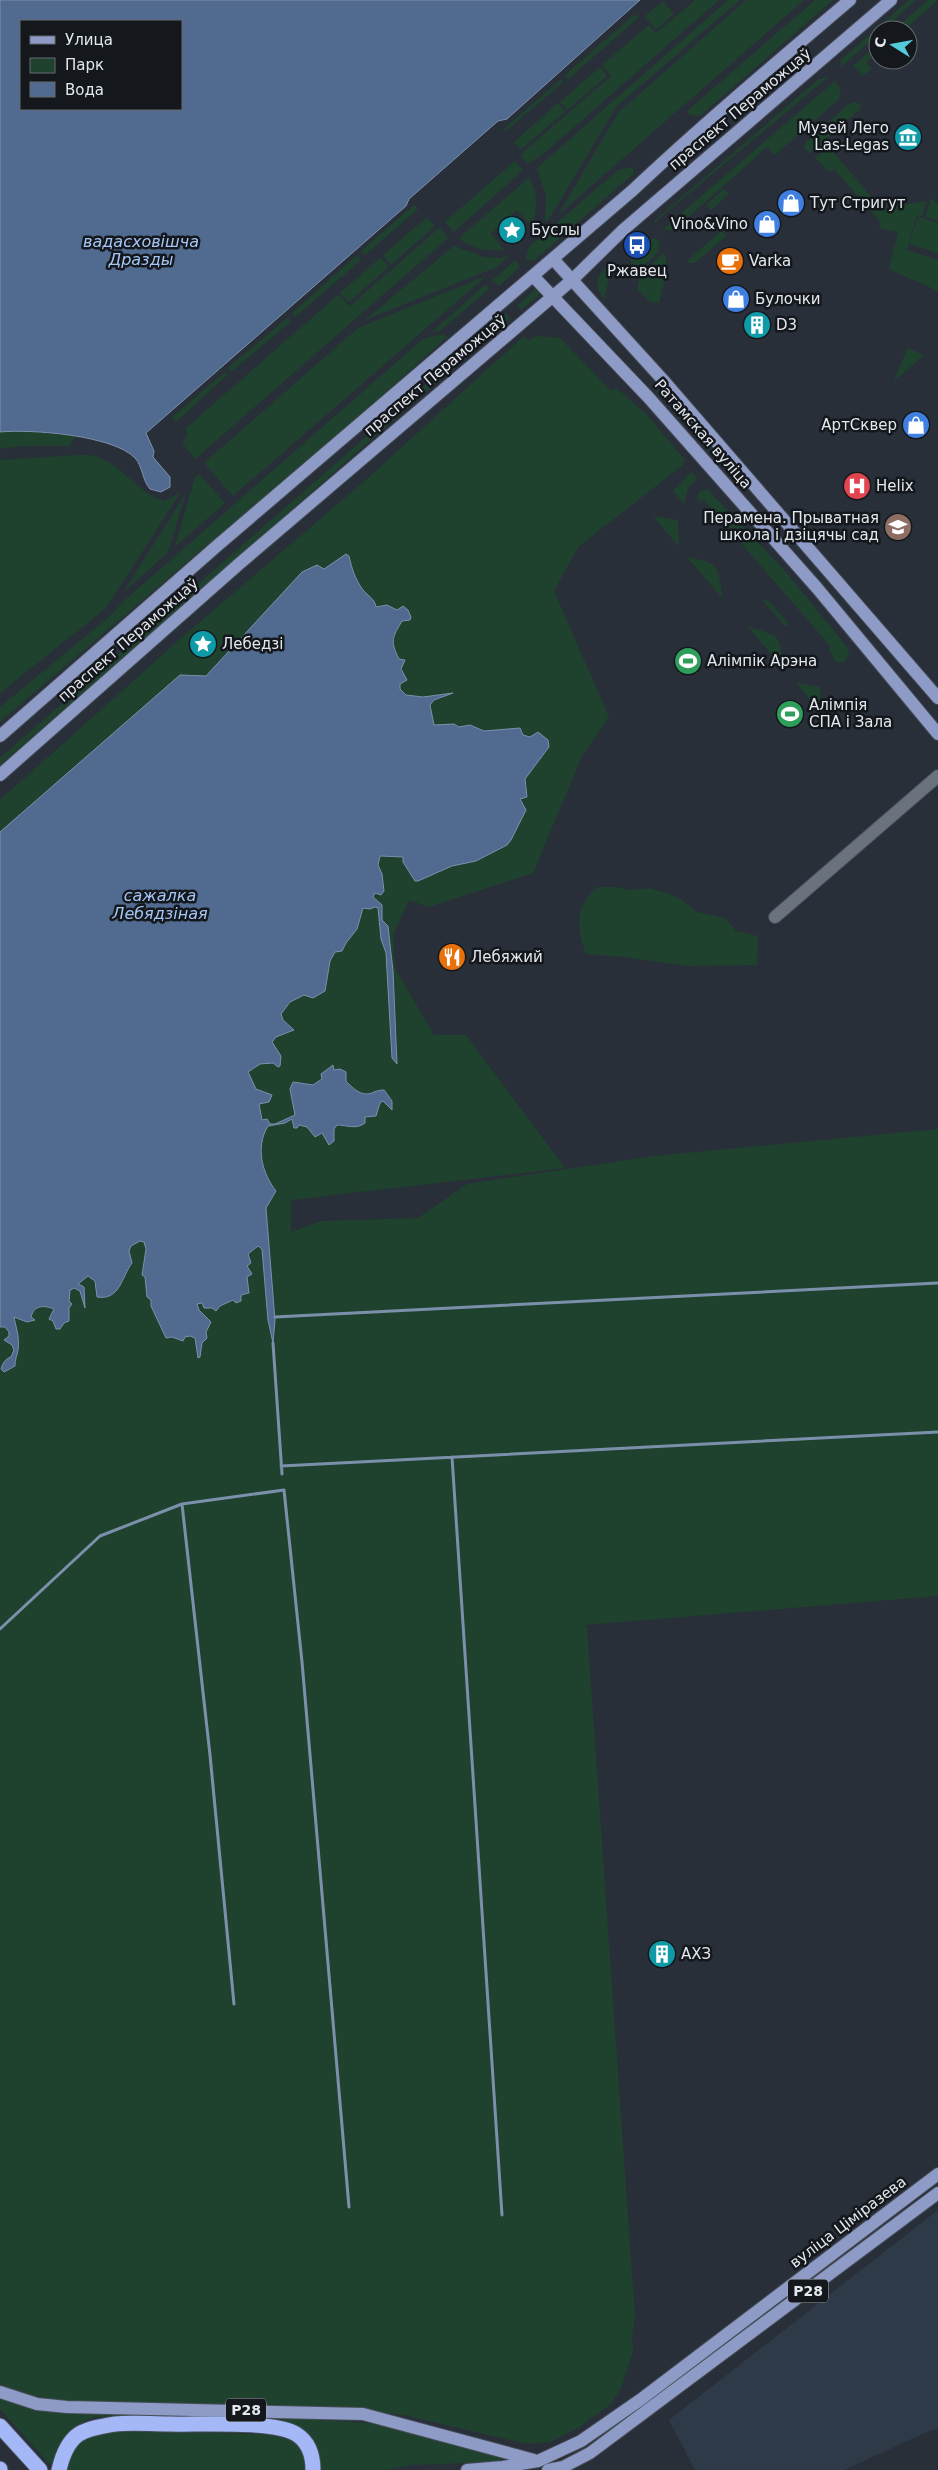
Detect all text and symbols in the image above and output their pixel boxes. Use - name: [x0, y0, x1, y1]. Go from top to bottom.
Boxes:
- legend: [20, 20, 182, 110]
- north arrow: [868, 20, 918, 70]
- text: Улица: [65, 31, 113, 49]
- text: С: [871, 36, 889, 49]
- street label: праспект Пераможцаў: [665, 44, 815, 174]
- text: Парк: [65, 56, 104, 74]
- text: Вода: [65, 81, 104, 99]
- place label: Музей Лего Las-Legas: [798, 119, 889, 154]
- museum icon: Музей Лего Las-Legas: [893, 122, 923, 152]
- shop icon: Тут Стригут: [776, 188, 806, 218]
- place label: Тут Стригут: [809, 194, 906, 212]
- shop icon: Vino&Vino: [752, 209, 782, 239]
- place icon: Буслы: [497, 215, 527, 245]
- place label: Vino&Vino: [671, 215, 748, 233]
- place label: Буслы: [531, 221, 580, 239]
- bus stop icon: Ржавец: [622, 230, 652, 260]
- water label: вадасховішча Дразды: [83, 232, 199, 269]
- cafe icon: Varka: [715, 246, 745, 276]
- place label: Varka: [749, 252, 791, 270]
- place label: Ржавец: [607, 262, 667, 280]
- shop icon: Булочки: [721, 284, 751, 314]
- place label: Булочки: [755, 290, 821, 308]
- street label: праспект Пераможцаў: [360, 310, 510, 440]
- building icon: D3: [742, 310, 772, 340]
- place label: D3: [776, 316, 797, 334]
- street label: Ратамская вуліца: [651, 376, 755, 492]
- shop icon: АртСквер: [901, 410, 931, 440]
- place label: АртСквер: [821, 416, 897, 434]
- hospital icon: Helix: [842, 471, 872, 501]
- place label: Helix: [876, 477, 914, 495]
- place label: Перамена. Прыватная школа і дзіцячы сад: [703, 509, 879, 544]
- school or university icon: Перамена. Прыватная школа і дзіцячы сад: [883, 512, 913, 542]
- street label: праспект Пераможцаў: [54, 574, 202, 706]
- place icon: Лебедзі: [188, 629, 218, 659]
- place label: Лебедзі: [222, 635, 284, 653]
- sports icon: Алімпік Арэна: [673, 646, 703, 676]
- place label: Алімпік Арэна: [707, 652, 817, 670]
- place label: Алімпія СПА і Зала: [809, 696, 892, 731]
- sports icon: Алімпія СПА і Зала: [775, 699, 805, 729]
- water label: сажалка Лебядзіная: [111, 886, 208, 923]
- restaurant icon: Лебяжий: [437, 942, 467, 972]
- place label: Лебяжий: [471, 948, 543, 966]
- building icon: АХЗ: [647, 1939, 677, 1969]
- place label: АХЗ: [681, 1945, 711, 1963]
- street label: вуліца Ціміразева: [786, 2172, 910, 2272]
- road number: Р28: [788, 2280, 828, 2302]
- road number: Р28: [226, 2398, 266, 2422]

